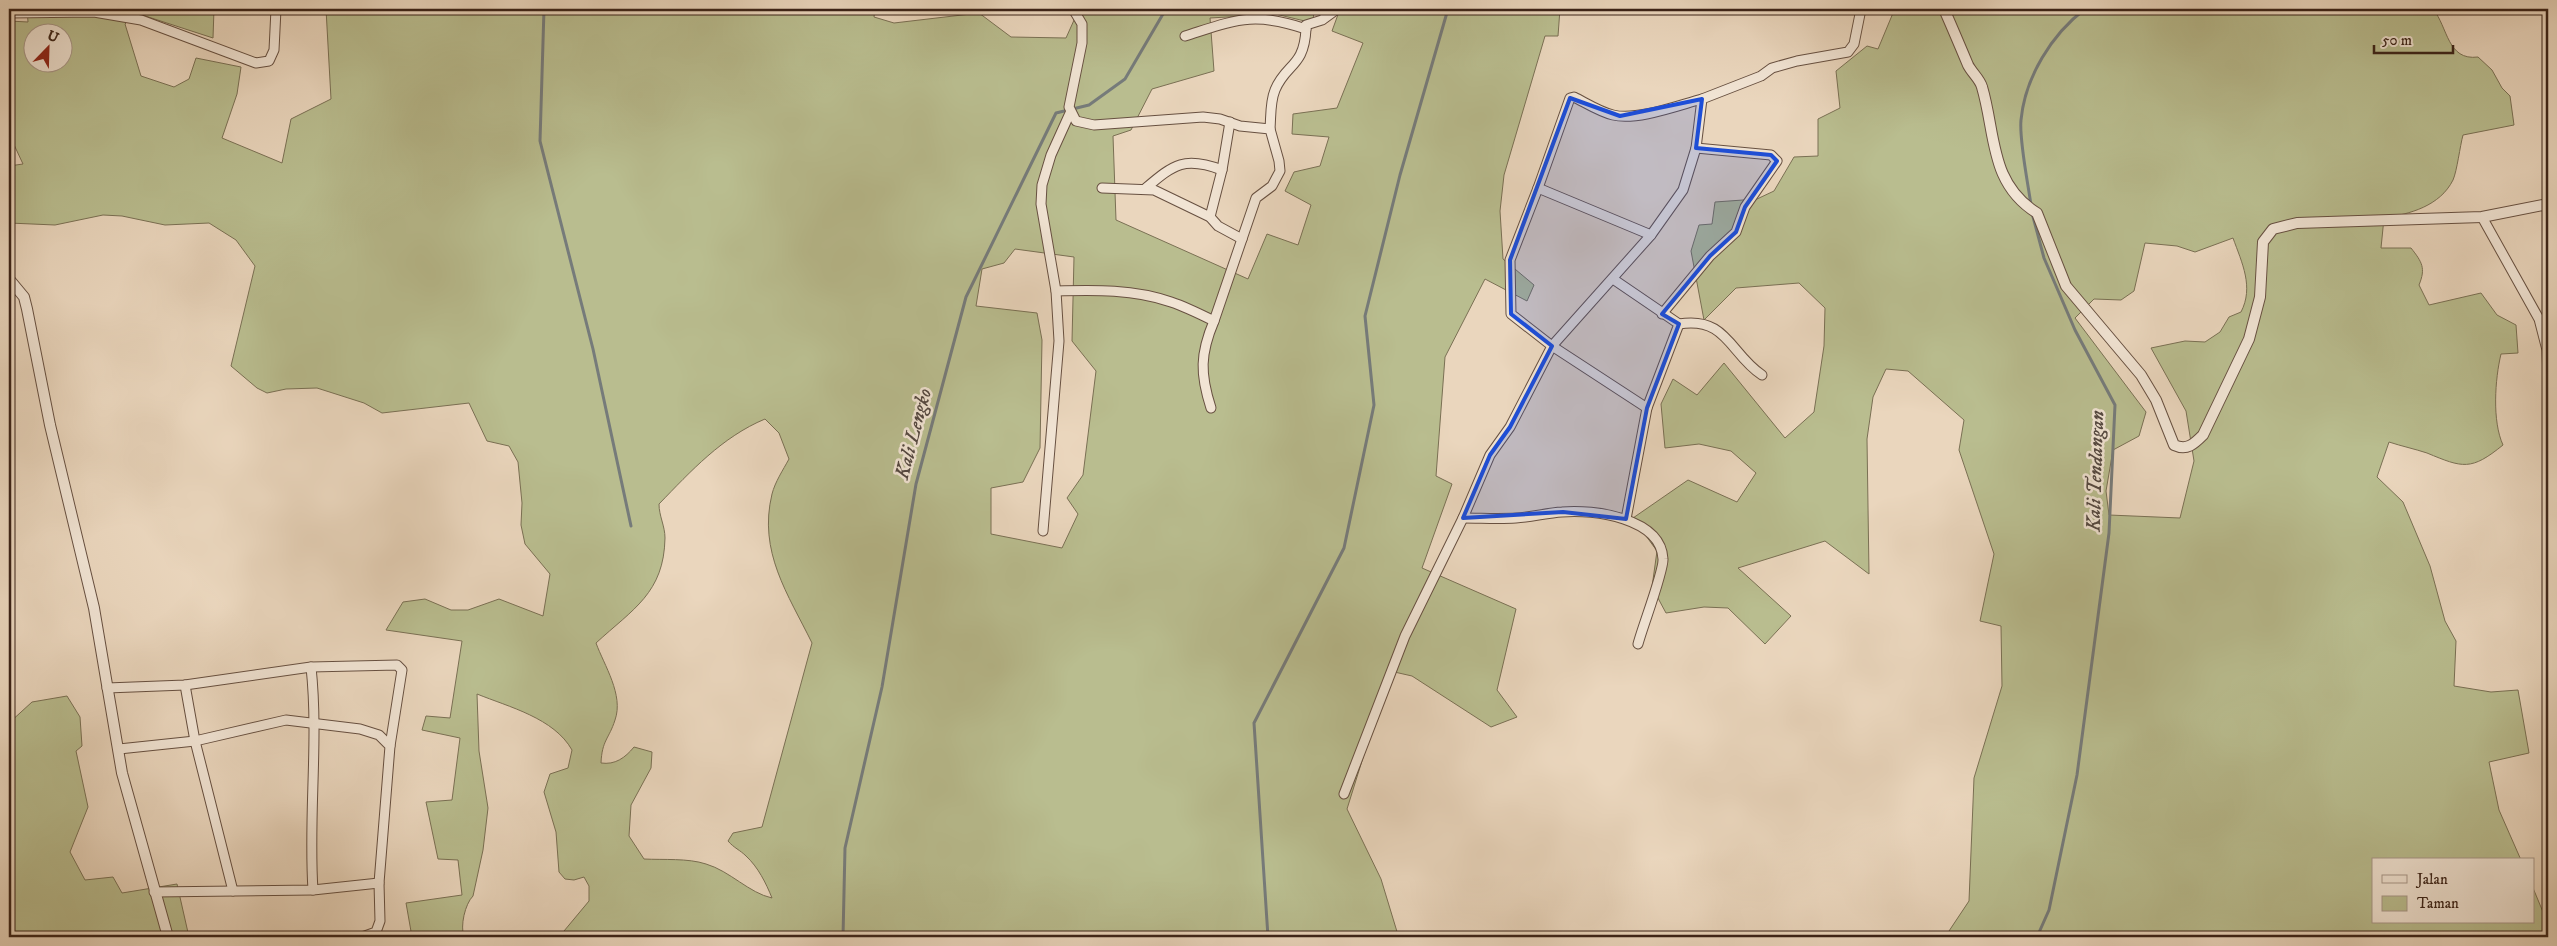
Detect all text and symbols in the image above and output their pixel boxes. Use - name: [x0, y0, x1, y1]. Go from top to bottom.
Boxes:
- north arrow: [22, 22, 72, 72]
- scale bar: [2374, 22, 2453, 54]
- text: U: [44, 27, 61, 47]
- text: 50 m: [2382, 31, 2412, 50]
- water label: Kali Lengko: [890, 386, 938, 483]
- water label: Kali Tendangan: [2081, 410, 2111, 533]
- legend: [2372, 858, 2534, 924]
- text: Jalan: [2415, 870, 2448, 889]
- text: Taman: [2417, 894, 2459, 913]

